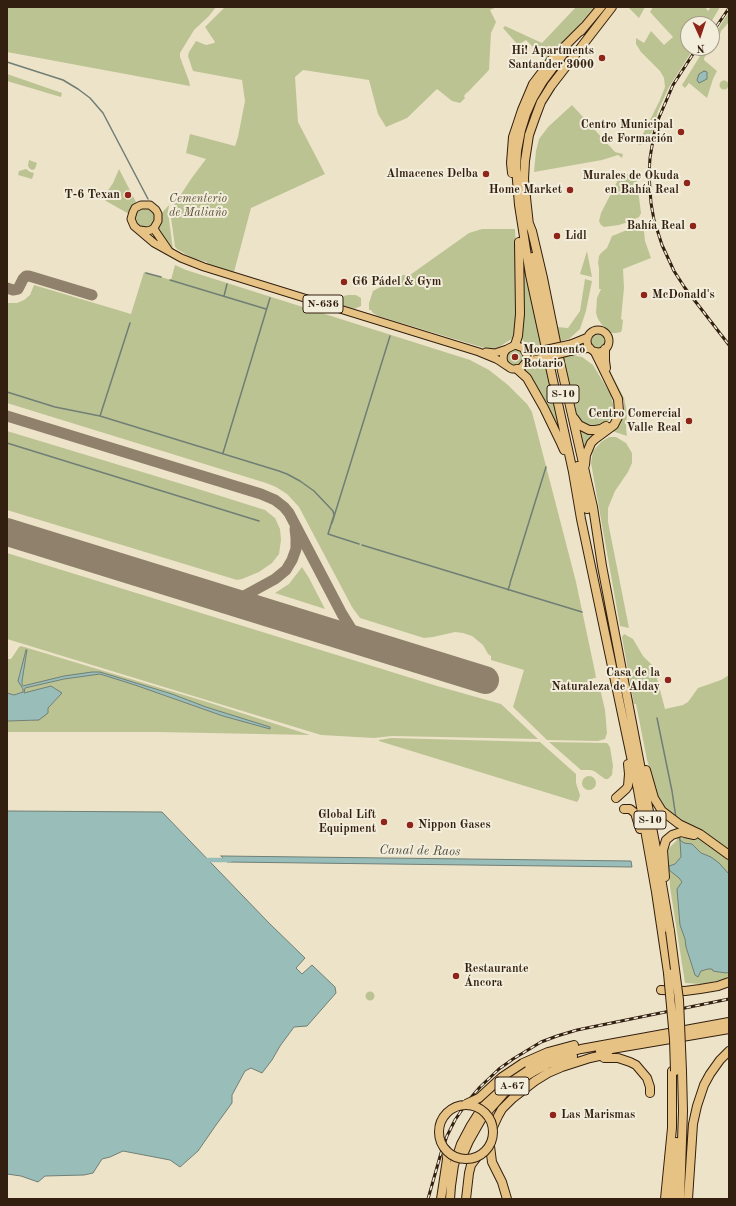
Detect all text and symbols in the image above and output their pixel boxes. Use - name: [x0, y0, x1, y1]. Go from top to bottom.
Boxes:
- north arrow: [680, 16, 720, 56]
- text: N: [696, 42, 705, 53]
- place label: Hi! Apartments Santander 3000: [508, 44, 594, 72]
- marker: Hi! Apartments Santander 3000: [597, 53, 607, 63]
- place label: Centro Municipal de Formación: [581, 118, 673, 146]
- marker: Centro Municipal de Formación: [676, 127, 686, 137]
- place label: Almacenes Delba: [386, 167, 478, 181]
- marker: Almacenes Delba: [481, 169, 491, 179]
- place label: Murales de Okuda en Bahía Real: [583, 169, 679, 197]
- marker: Murales de Okuda en Bahía Real: [682, 178, 692, 188]
- place label: Home Market: [489, 183, 562, 197]
- marker: Home Market: [565, 185, 575, 195]
- place label: T-6 Texan: [64, 188, 120, 202]
- marker: T-6 Texan: [123, 190, 133, 200]
- park label: Cementerio de Maliaño: [169, 192, 227, 220]
- place label: Bahía Real: [626, 219, 685, 233]
- marker: Bahía Real: [688, 221, 698, 231]
- place label: Lidl: [565, 229, 587, 243]
- marker: Lidl: [552, 231, 562, 241]
- place label: G6 Pádel & Gym: [352, 275, 441, 289]
- marker: G6 Pádel & Gym: [339, 277, 349, 287]
- place label: McDonald's: [652, 288, 715, 302]
- marker: McDonald's: [639, 290, 649, 300]
- road number: N-636: [303, 295, 343, 313]
- place label: Monumento Rotario: [523, 343, 585, 371]
- marker: Monumento Rotario: [510, 352, 520, 362]
- road number: S-10: [547, 385, 579, 403]
- place label: Centro Comercial Valle Real: [588, 407, 681, 435]
- marker: Centro Comercial Valle Real: [684, 416, 694, 426]
- place label: Casa de la Naturaleza de Alday: [551, 666, 660, 694]
- marker: Casa de la Naturaleza de Alday: [663, 675, 673, 685]
- place label: Global Lift Equipment: [318, 808, 376, 836]
- road number: S-10: [634, 811, 666, 829]
- marker: Global Lift Equipment: [379, 817, 389, 827]
- place label: Nippon Gases: [418, 818, 491, 832]
- marker: Nippon Gases: [405, 820, 415, 830]
- water label: Canal de Raos: [379, 842, 461, 860]
- place label: Restaurante Áncora: [464, 962, 529, 990]
- marker: Restaurante Áncora: [451, 971, 461, 981]
- road number: A-67: [495, 1077, 529, 1095]
- place label: Las Marismas: [561, 1108, 635, 1122]
- marker: Las Marismas: [548, 1110, 558, 1120]

